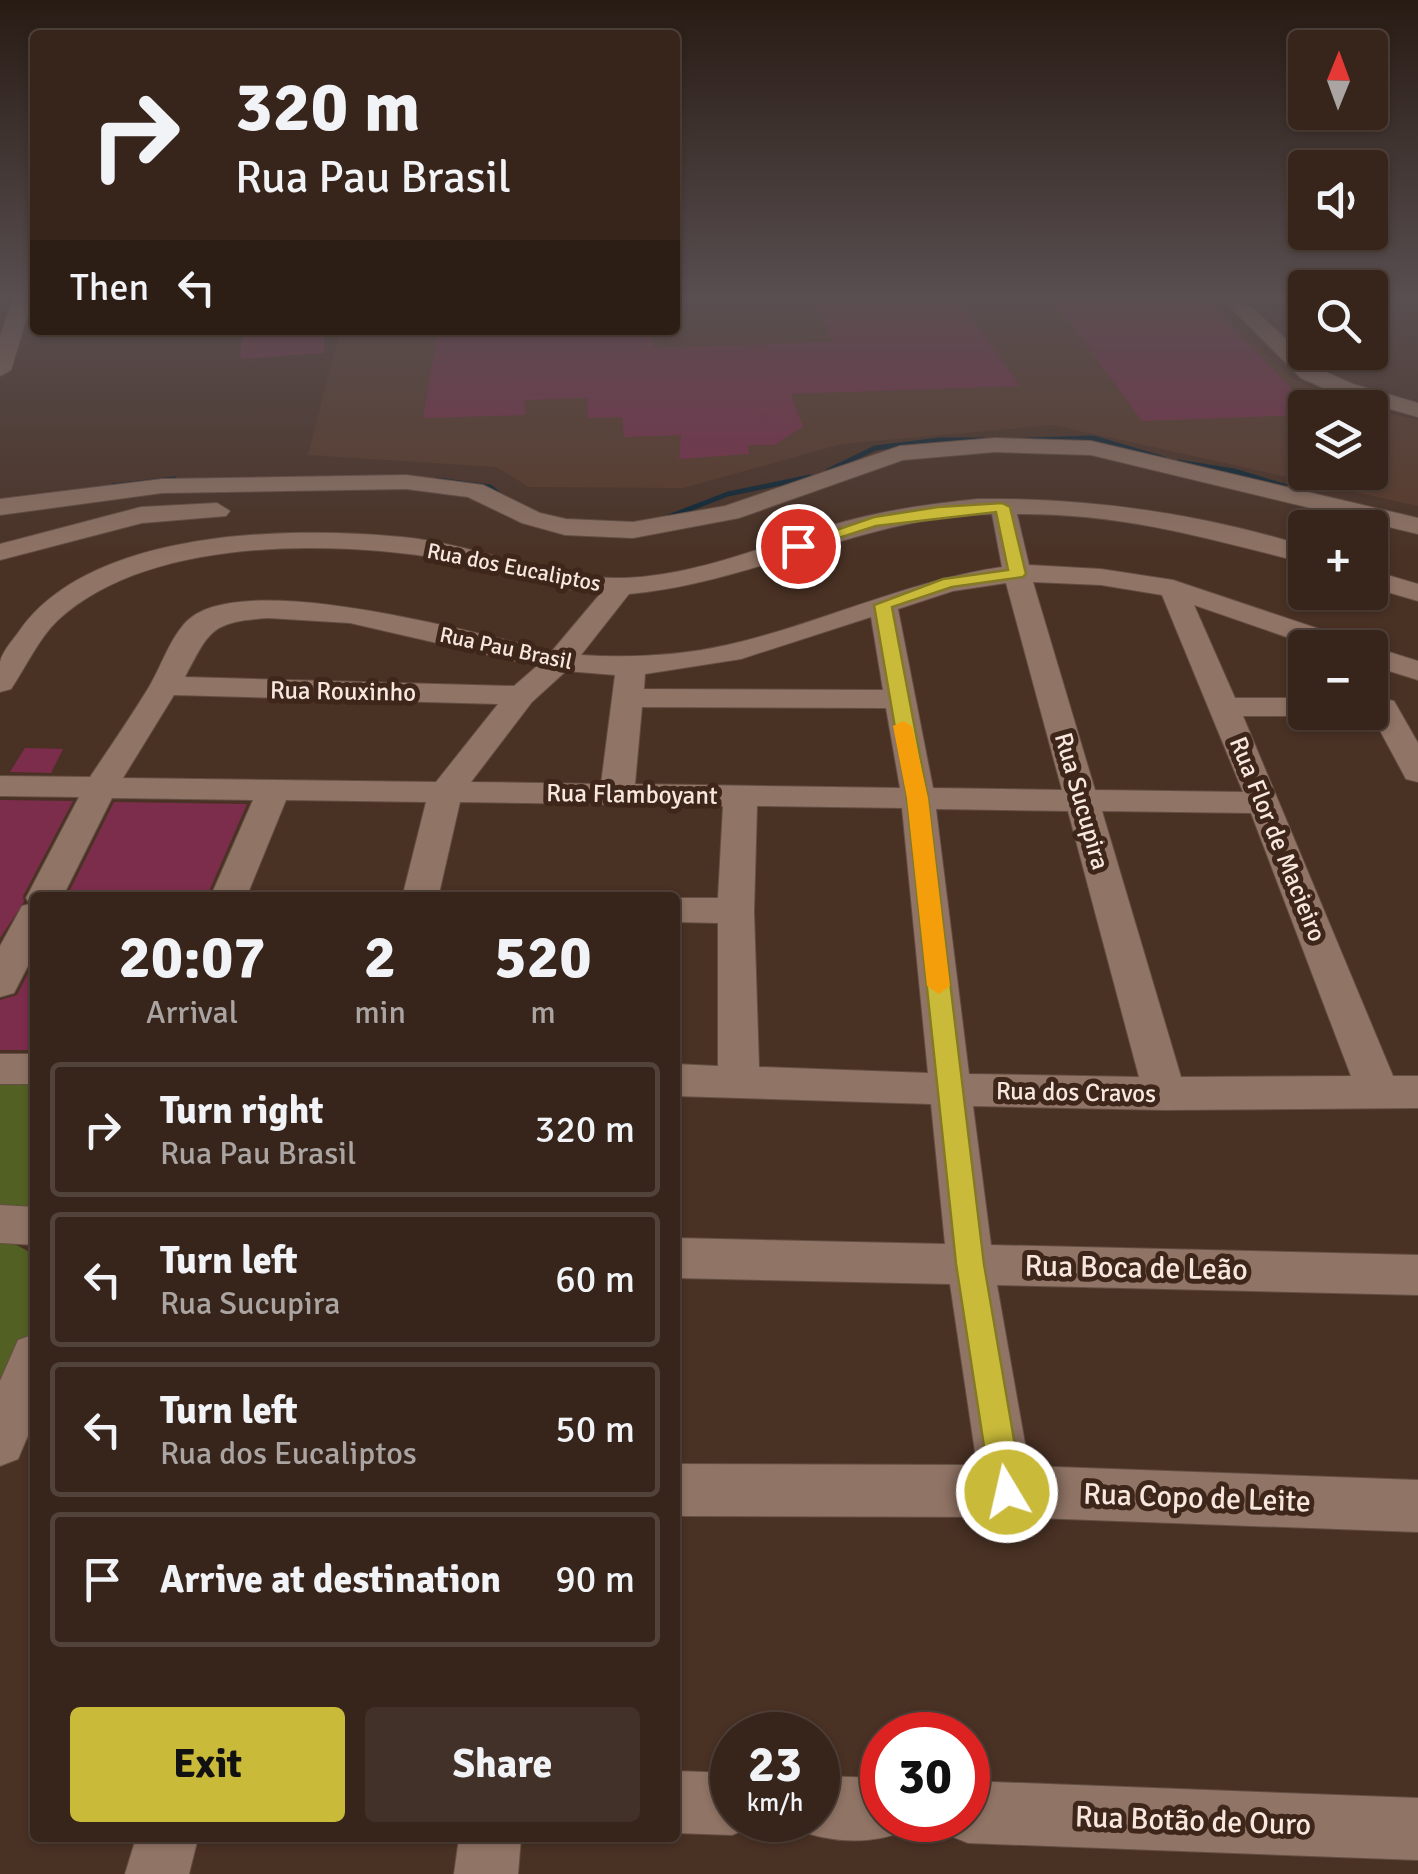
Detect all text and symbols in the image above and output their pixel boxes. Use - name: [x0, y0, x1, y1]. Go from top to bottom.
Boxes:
- north arrow: [1288, 30, 1388, 130]
- map controls: [1288, 30, 1388, 730]
- text: 320 m: [235, 64, 420, 150]
- icon: right: [70, 70, 200, 200]
- text: Rua Pau Brasil: [235, 150, 511, 205]
- button: sound: [1288, 150, 1388, 250]
- icon: left: [169, 260, 224, 315]
- text: Then: [70, 264, 149, 311]
- button: search: [1288, 270, 1388, 370]
- button: layers: [1288, 390, 1388, 490]
- pin: [756, 504, 841, 589]
- button: +: [1288, 510, 1388, 610]
- icon: arrive: [771, 519, 826, 574]
- street label: Rua dos Eucaliptos: [425, 537, 603, 597]
- street label: Rua Pau Brasil: [437, 621, 575, 675]
- button: −: [1288, 630, 1388, 730]
- street label: Rua Rouxinho: [270, 674, 416, 708]
- street label: Rua Sucupira: [1048, 729, 1116, 873]
- street label: Rua Flor de Macieiro: [1223, 732, 1333, 946]
- street label: Rua Flamboyant: [546, 777, 718, 811]
- text: 20:07: [118, 921, 266, 995]
- text: 2: [364, 921, 396, 995]
- text: 520: [494, 921, 592, 995]
- text: Arrival: [146, 993, 238, 1032]
- text: min: [354, 993, 406, 1032]
- text: m: [530, 993, 556, 1032]
- street label: Rua dos Cravos: [996, 1075, 1157, 1109]
- text: Turn right: [160, 1087, 324, 1134]
- icon: right: [75, 1102, 130, 1157]
- text: 320 m: [535, 1106, 635, 1153]
- text: Rua Pau Brasil: [160, 1134, 356, 1173]
- text: Turn left: [160, 1237, 298, 1284]
- street label: Rua Boca de Leão: [1024, 1248, 1248, 1288]
- icon: left: [75, 1252, 130, 1307]
- text: 60 m: [555, 1256, 635, 1303]
- text: Rua Sucupira: [160, 1284, 340, 1323]
- text: Turn left: [160, 1387, 298, 1434]
- icon: left: [75, 1402, 130, 1457]
- text: 50 m: [555, 1406, 635, 1453]
- text: Rua dos Eucaliptos: [160, 1434, 417, 1473]
- position arrow: [955, 1440, 1059, 1544]
- street label: Rua Copo de Leite: [1083, 1476, 1311, 1520]
- icon: arrive: [75, 1552, 130, 1607]
- text: Arrive at destination: [160, 1556, 501, 1603]
- text: 90 m: [555, 1556, 635, 1603]
- button: Exit: [70, 1707, 345, 1822]
- button: Share: [365, 1707, 640, 1822]
- speed limit sign: 30: [860, 1712, 990, 1842]
- text: 23: [748, 1734, 802, 1796]
- text: km/h: [747, 1787, 803, 1818]
- street label: Rua Botão de Ouro: [1074, 1798, 1312, 1844]

